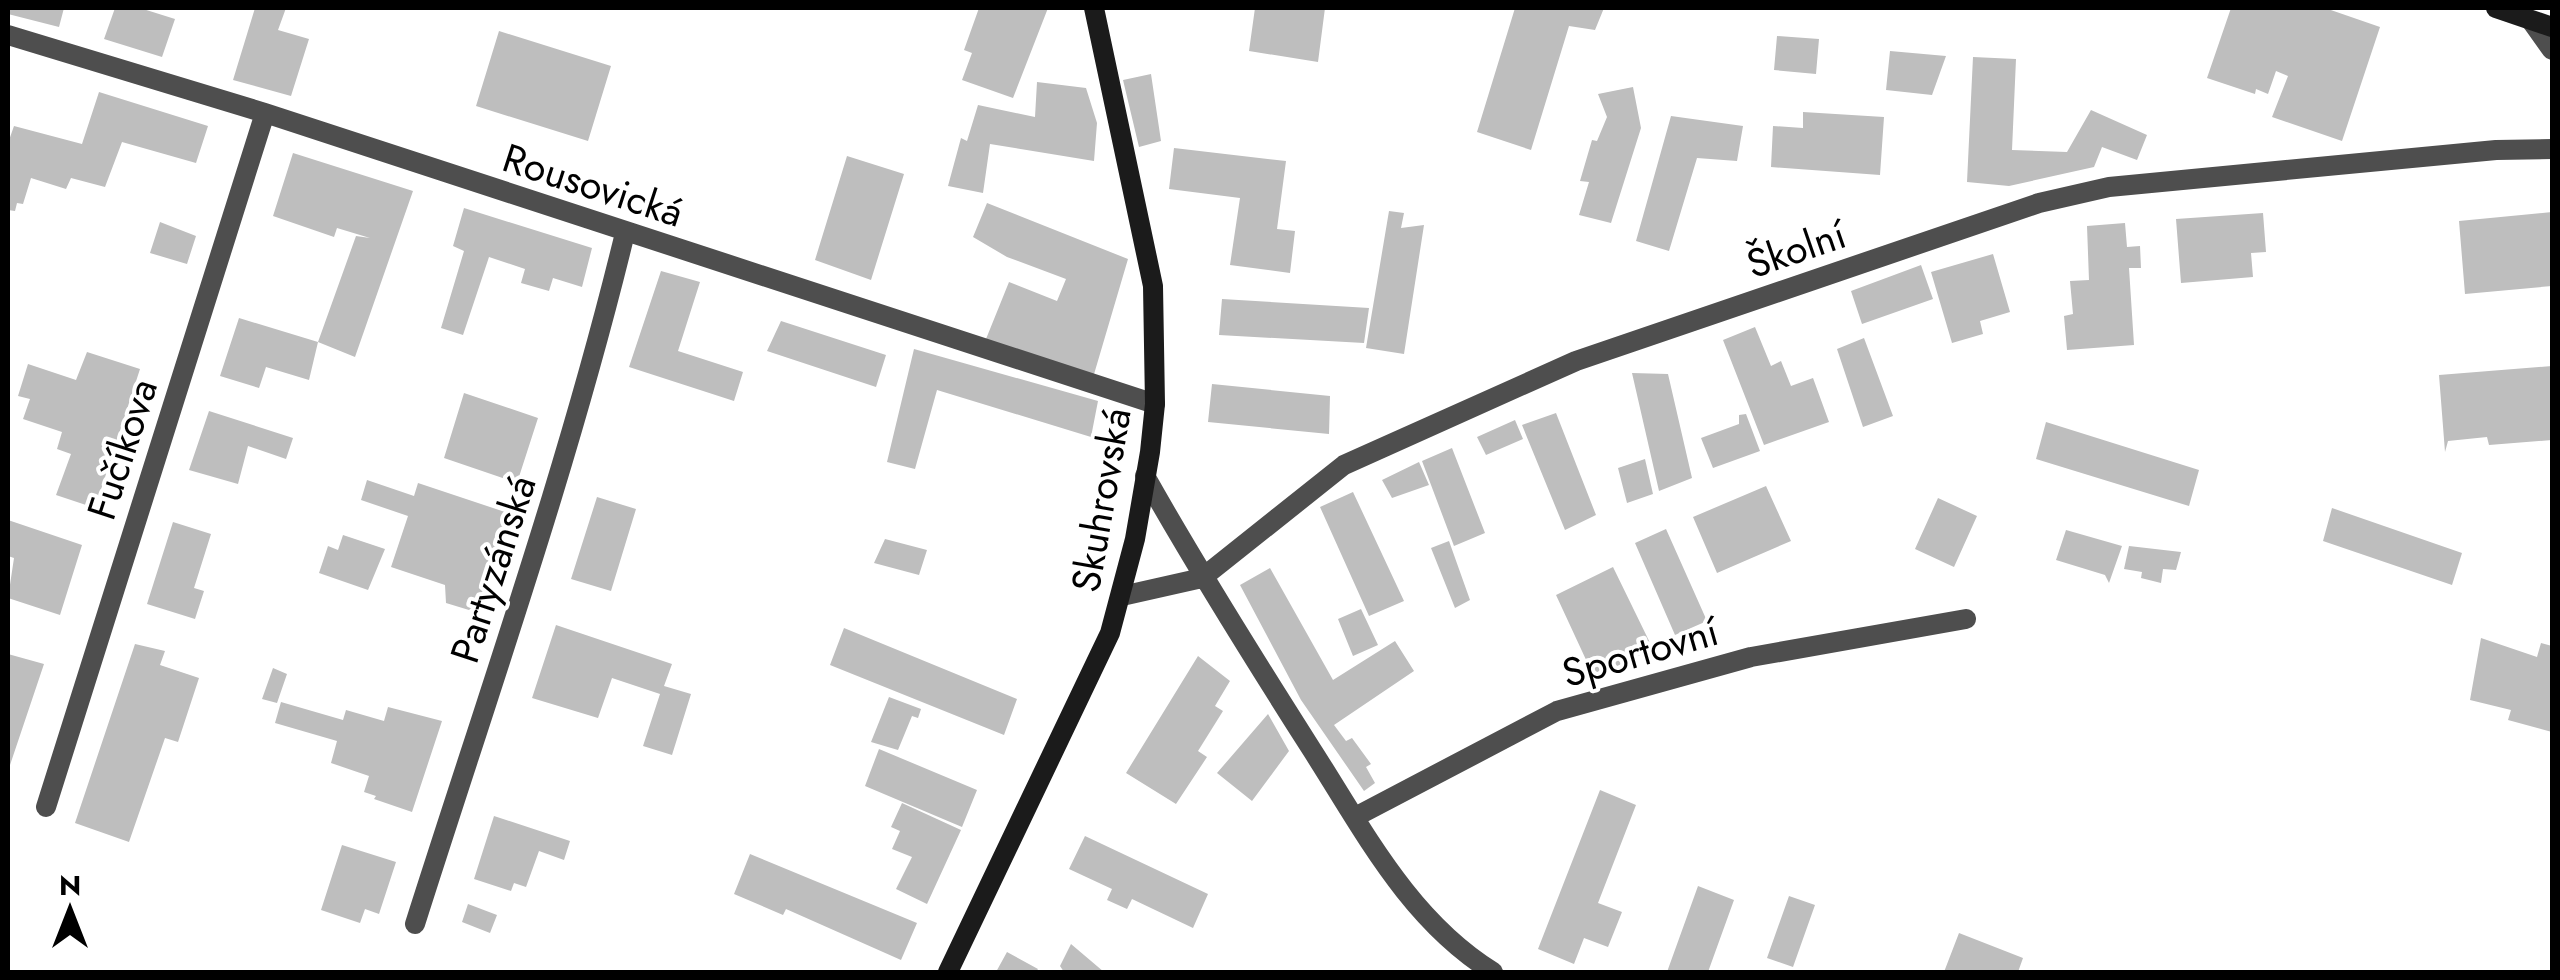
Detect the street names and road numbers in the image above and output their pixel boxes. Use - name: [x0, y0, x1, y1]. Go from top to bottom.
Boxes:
- street label: Rousovická: [495, 129, 691, 241]
- street label: Školní: [1739, 205, 1855, 293]
- street label: Fučíkova: [72, 371, 172, 527]
- street label: Skuhrovská: [1056, 403, 1146, 597]
- street label: Partyzánská: [435, 468, 551, 670]
- street label: Sportovní: [1555, 602, 1726, 702]

